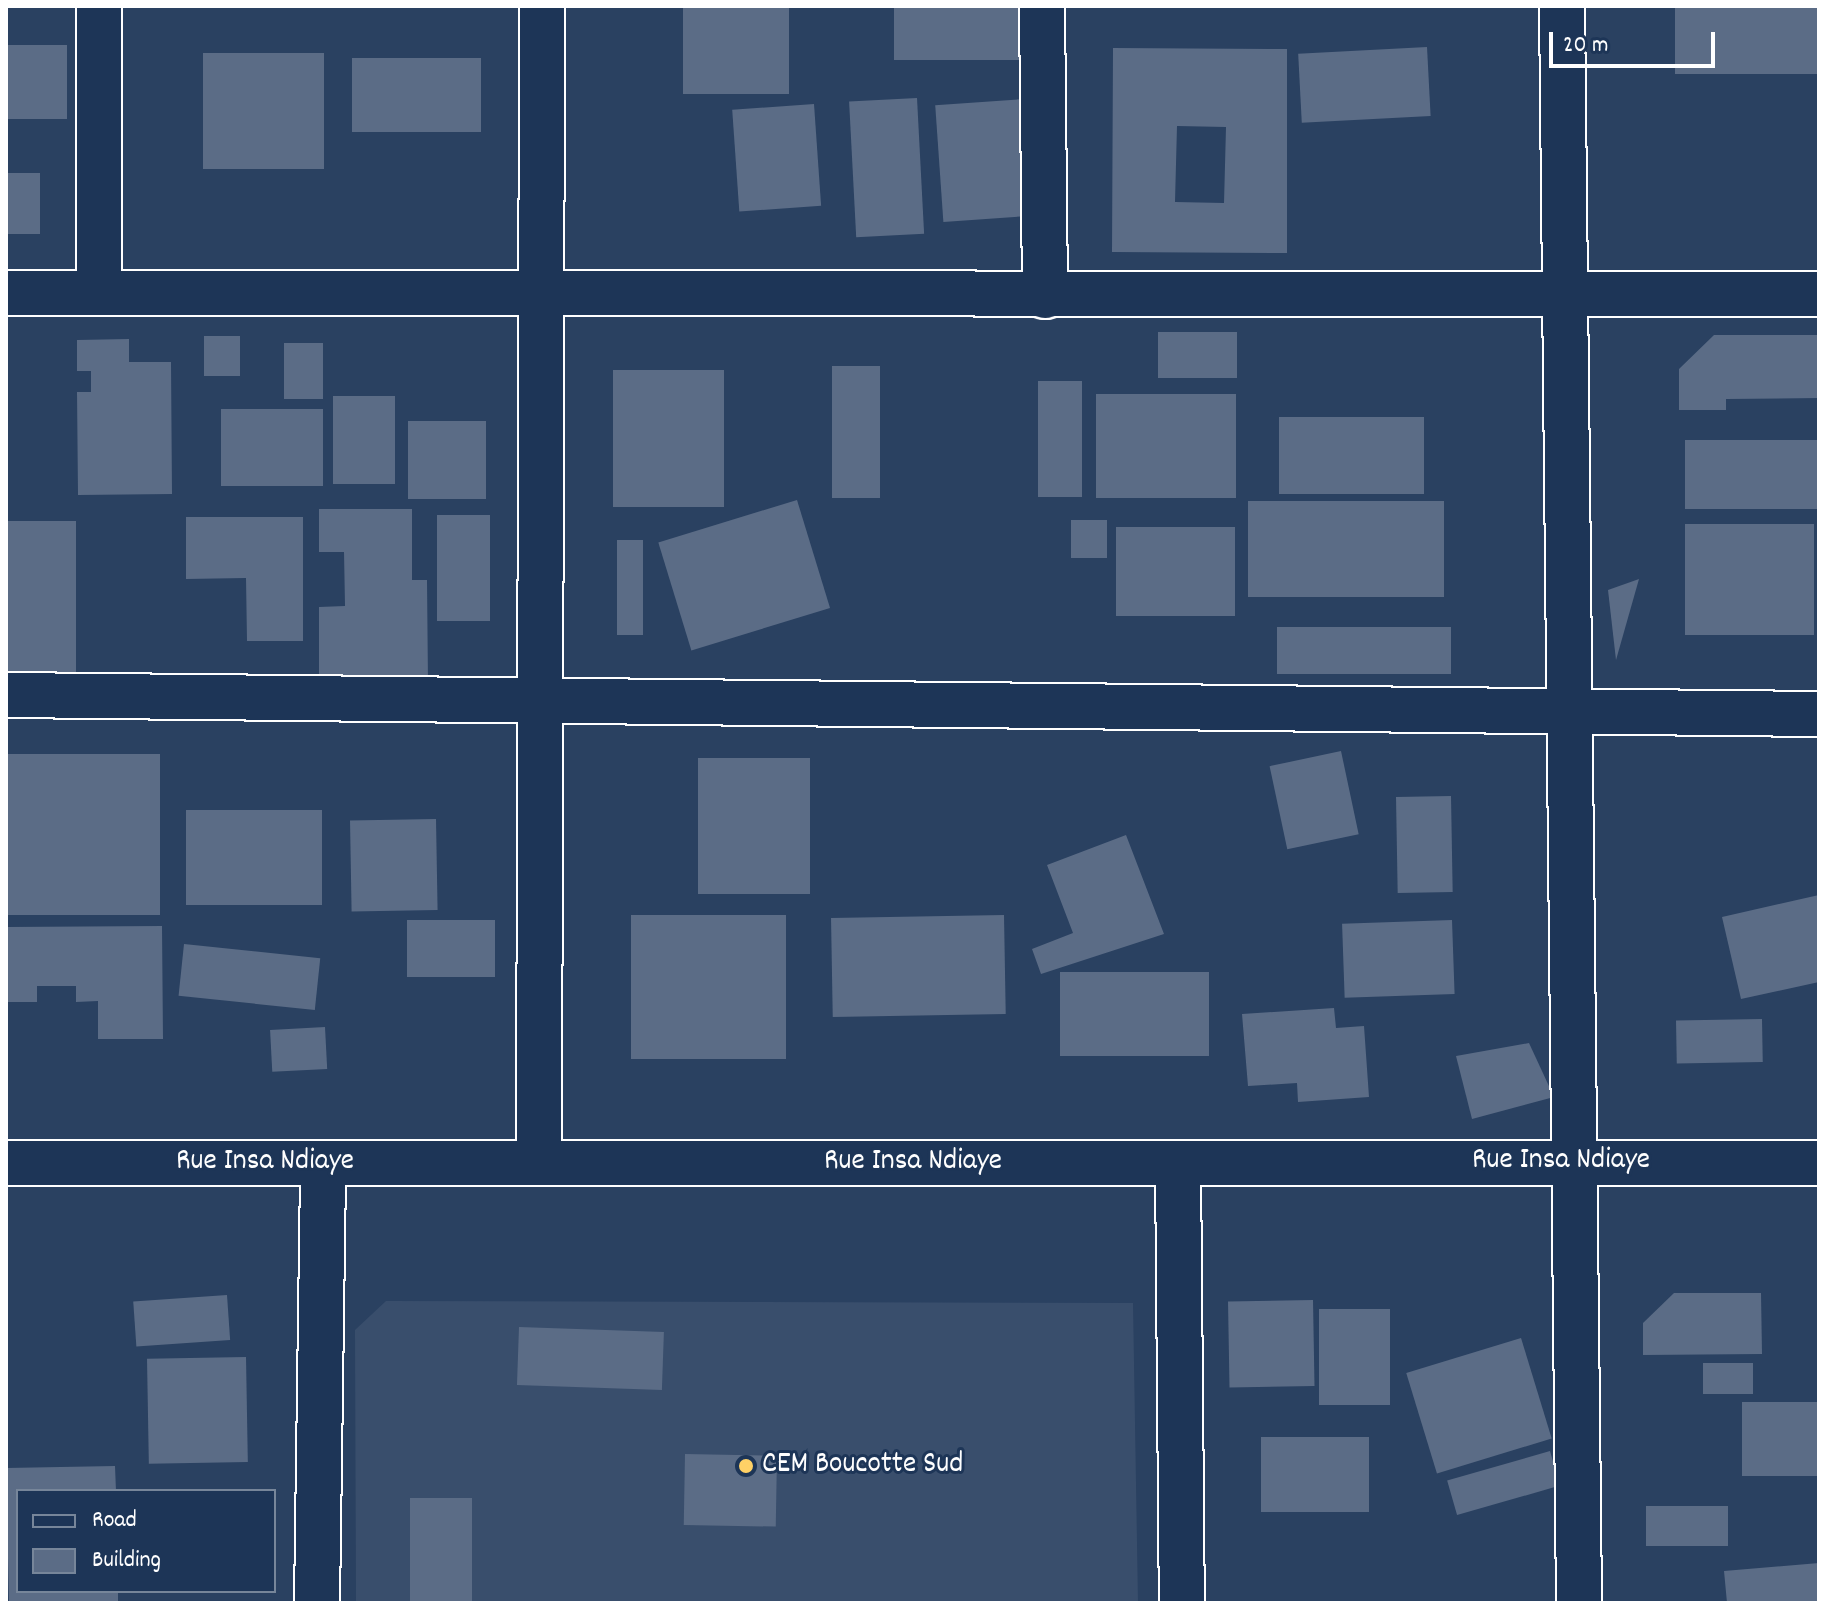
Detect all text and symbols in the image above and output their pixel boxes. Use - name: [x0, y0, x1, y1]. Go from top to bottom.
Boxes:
- scale bar: [1553, 16, 1719, 66]
- text: 20 m: [1563, 29, 1609, 63]
- street label: Rue Insa Ndiaye: [1472, 1144, 1650, 1180]
- street label: Rue Insa Ndiaye: [176, 1145, 354, 1181]
- street label: Rue Insa Ndiaye: [824, 1145, 1002, 1181]
- place label: CEM Boucotte Sud: [762, 1448, 963, 1484]
- marker: CEM Boucotte Sud: [737, 1457, 755, 1475]
- legend: [16, 1489, 276, 1593]
- text: Road: [92, 1504, 137, 1538]
- text: Building: [92, 1544, 161, 1578]

